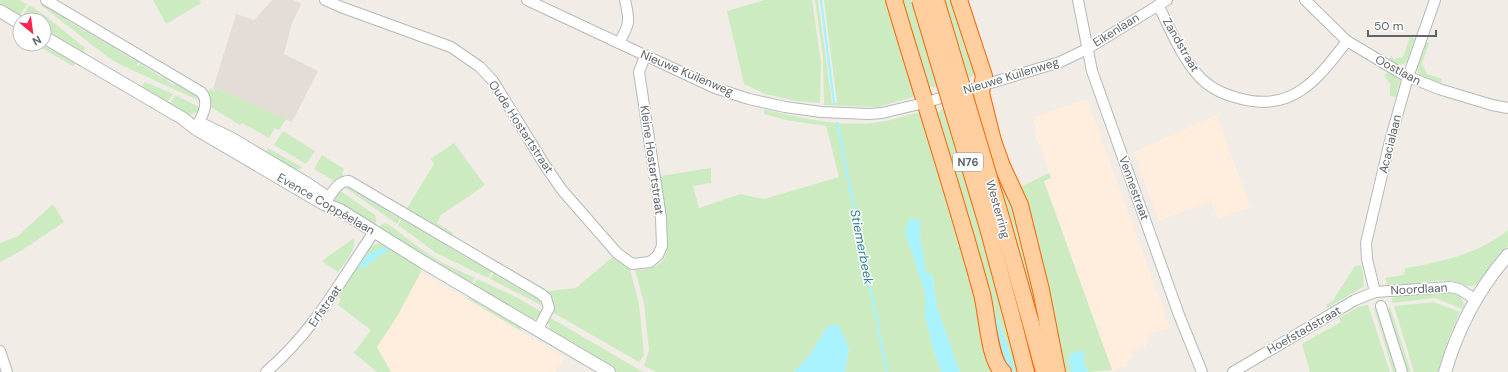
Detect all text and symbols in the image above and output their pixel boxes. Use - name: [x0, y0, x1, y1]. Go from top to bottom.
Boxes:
- street label: Eikenlaan: [1090, 9, 1142, 50]
- north arrow: [12, 12, 52, 52]
- scale bar: [1368, 12, 1436, 38]
- street label: Zandstraat: [1159, 15, 1203, 75]
- text: 50 m: [1374, 18, 1403, 34]
- text: N: [30, 33, 44, 49]
- street label: Nieuwe Kuilenweg: [638, 46, 736, 100]
- street label: Oostlaan: [1372, 51, 1424, 89]
- street label: Nieuwe Kuilenweg: [961, 54, 1061, 98]
- street label: Oude Hostartstraat: [485, 78, 557, 177]
- street label: Kleine Hostartstraat: [636, 104, 668, 216]
- street label: Acacialaan: [1375, 113, 1405, 175]
- road number: N76: [953, 153, 983, 171]
- street label: Vennestraat: [1115, 154, 1153, 223]
- street label: Evence Coppéelaan: [274, 169, 378, 239]
- street label: Westerring: [982, 178, 1014, 240]
- water label: Stiemerbeek: [846, 208, 878, 286]
- street label: Noordlaan: [1390, 280, 1448, 298]
- street label: Erfstraat: [305, 282, 345, 330]
- street label: Hoefstadstraat: [1264, 302, 1344, 358]

